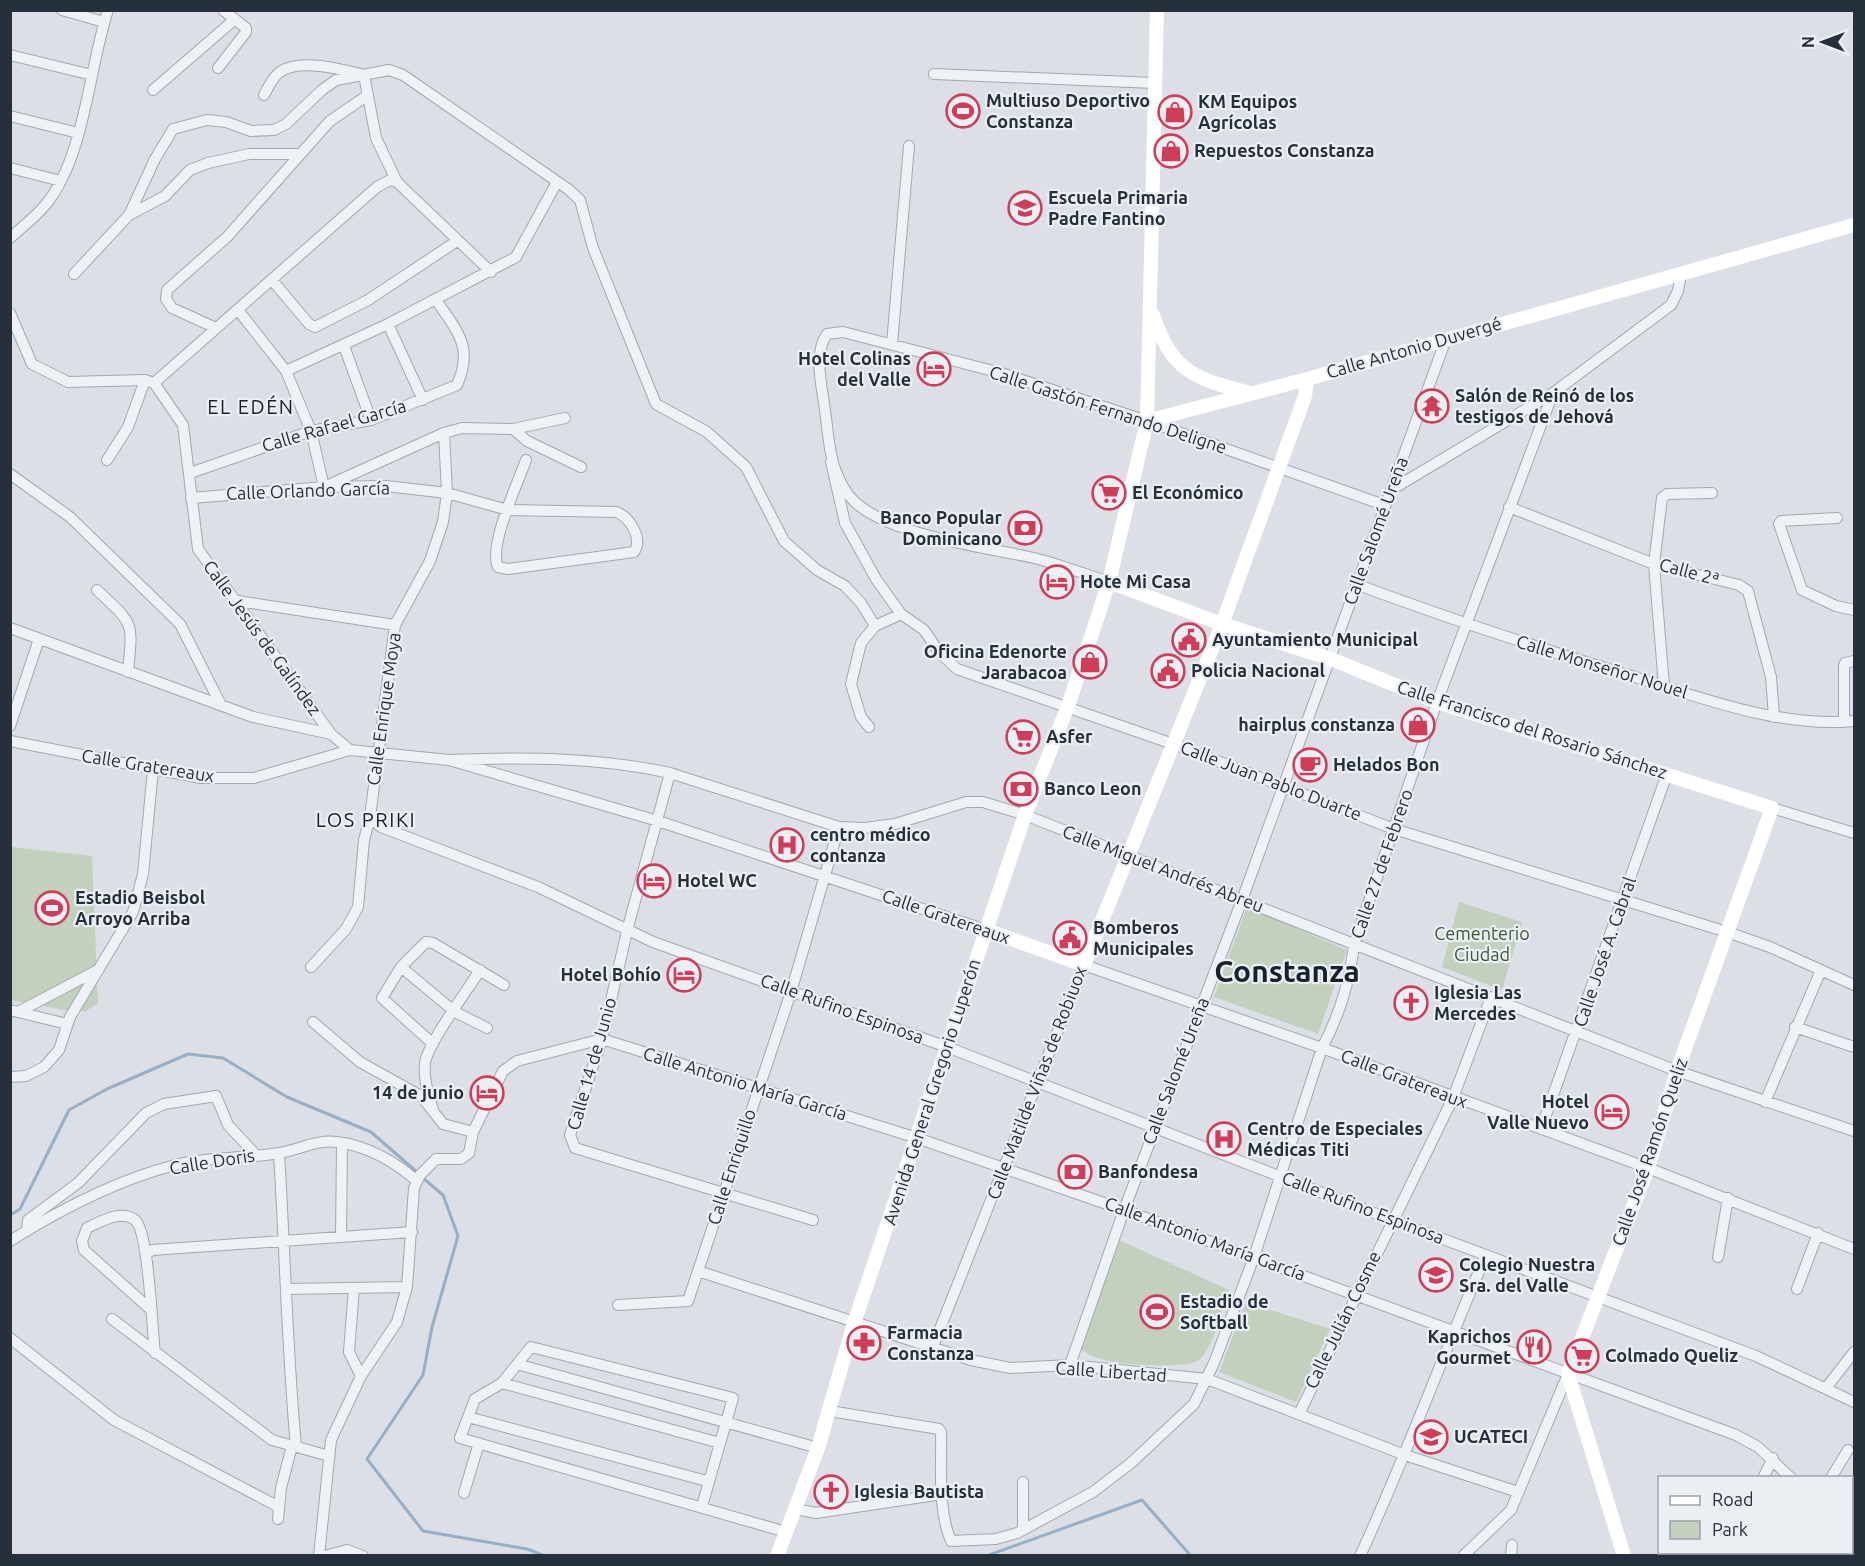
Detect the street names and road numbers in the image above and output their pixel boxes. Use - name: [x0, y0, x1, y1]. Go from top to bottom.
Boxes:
- street label: Calle Antonio Duvergé: [1324, 312, 1504, 382]
- street label: Calle Gastón Fernando Deligne: [987, 361, 1229, 457]
- street label: Calle Rafael García: [259, 395, 408, 455]
- street label: Calle Salomé Ureña: [1339, 454, 1411, 607]
- street label: Calle Orlando García: [226, 477, 390, 503]
- street label: Calle 2ª: [1657, 553, 1721, 589]
- street label: Calle Jesús de Galíndez: [200, 556, 326, 719]
- street label: Calle Monseñor Nouel: [1514, 630, 1691, 702]
- street label: Calle Enrique Moya: [362, 631, 404, 787]
- street label: Calle Francisco del Rosario Sánchez: [1395, 676, 1670, 782]
- street label: Calle Juan Pablo Duarte: [1178, 736, 1365, 824]
- street label: Calle Gratereaux: [80, 745, 216, 785]
- street label: Calle 27 de Febrero: [1346, 786, 1416, 941]
- street label: Calle Miguel Andrés Abreu: [1060, 820, 1267, 916]
- street label: Calle José A. Cabral: [1569, 874, 1639, 1029]
- street label: Calle Gratereaux: [880, 885, 1013, 947]
- street label: Avenida General Gregorio Luperón: [878, 956, 984, 1227]
- street label: Calle Matilde Viñas de Robiuox: [982, 963, 1090, 1202]
- street label: Calle Rufino Espinosa: [758, 969, 927, 1047]
- street label: Calle Salomé Ureña: [1138, 994, 1212, 1147]
- street label: Calle 14 de Junio: [563, 995, 620, 1132]
- street label: Calle Antonio María García: [641, 1042, 850, 1124]
- street label: Calle Gratereaux: [1338, 1045, 1471, 1111]
- street label: Calle José Ramón Queliz: [1607, 1055, 1692, 1249]
- street label: Calle Enriquillo: [703, 1106, 759, 1227]
- street label: Calle Doris: [168, 1144, 256, 1178]
- street label: Calle Rufino Espinosa: [1279, 1167, 1447, 1247]
- street label: Calle Antonio María García: [1102, 1192, 1308, 1284]
- street label: Calle Julián Cosme: [1300, 1248, 1384, 1392]
- street label: Calle Libertad: [1055, 1357, 1167, 1385]

